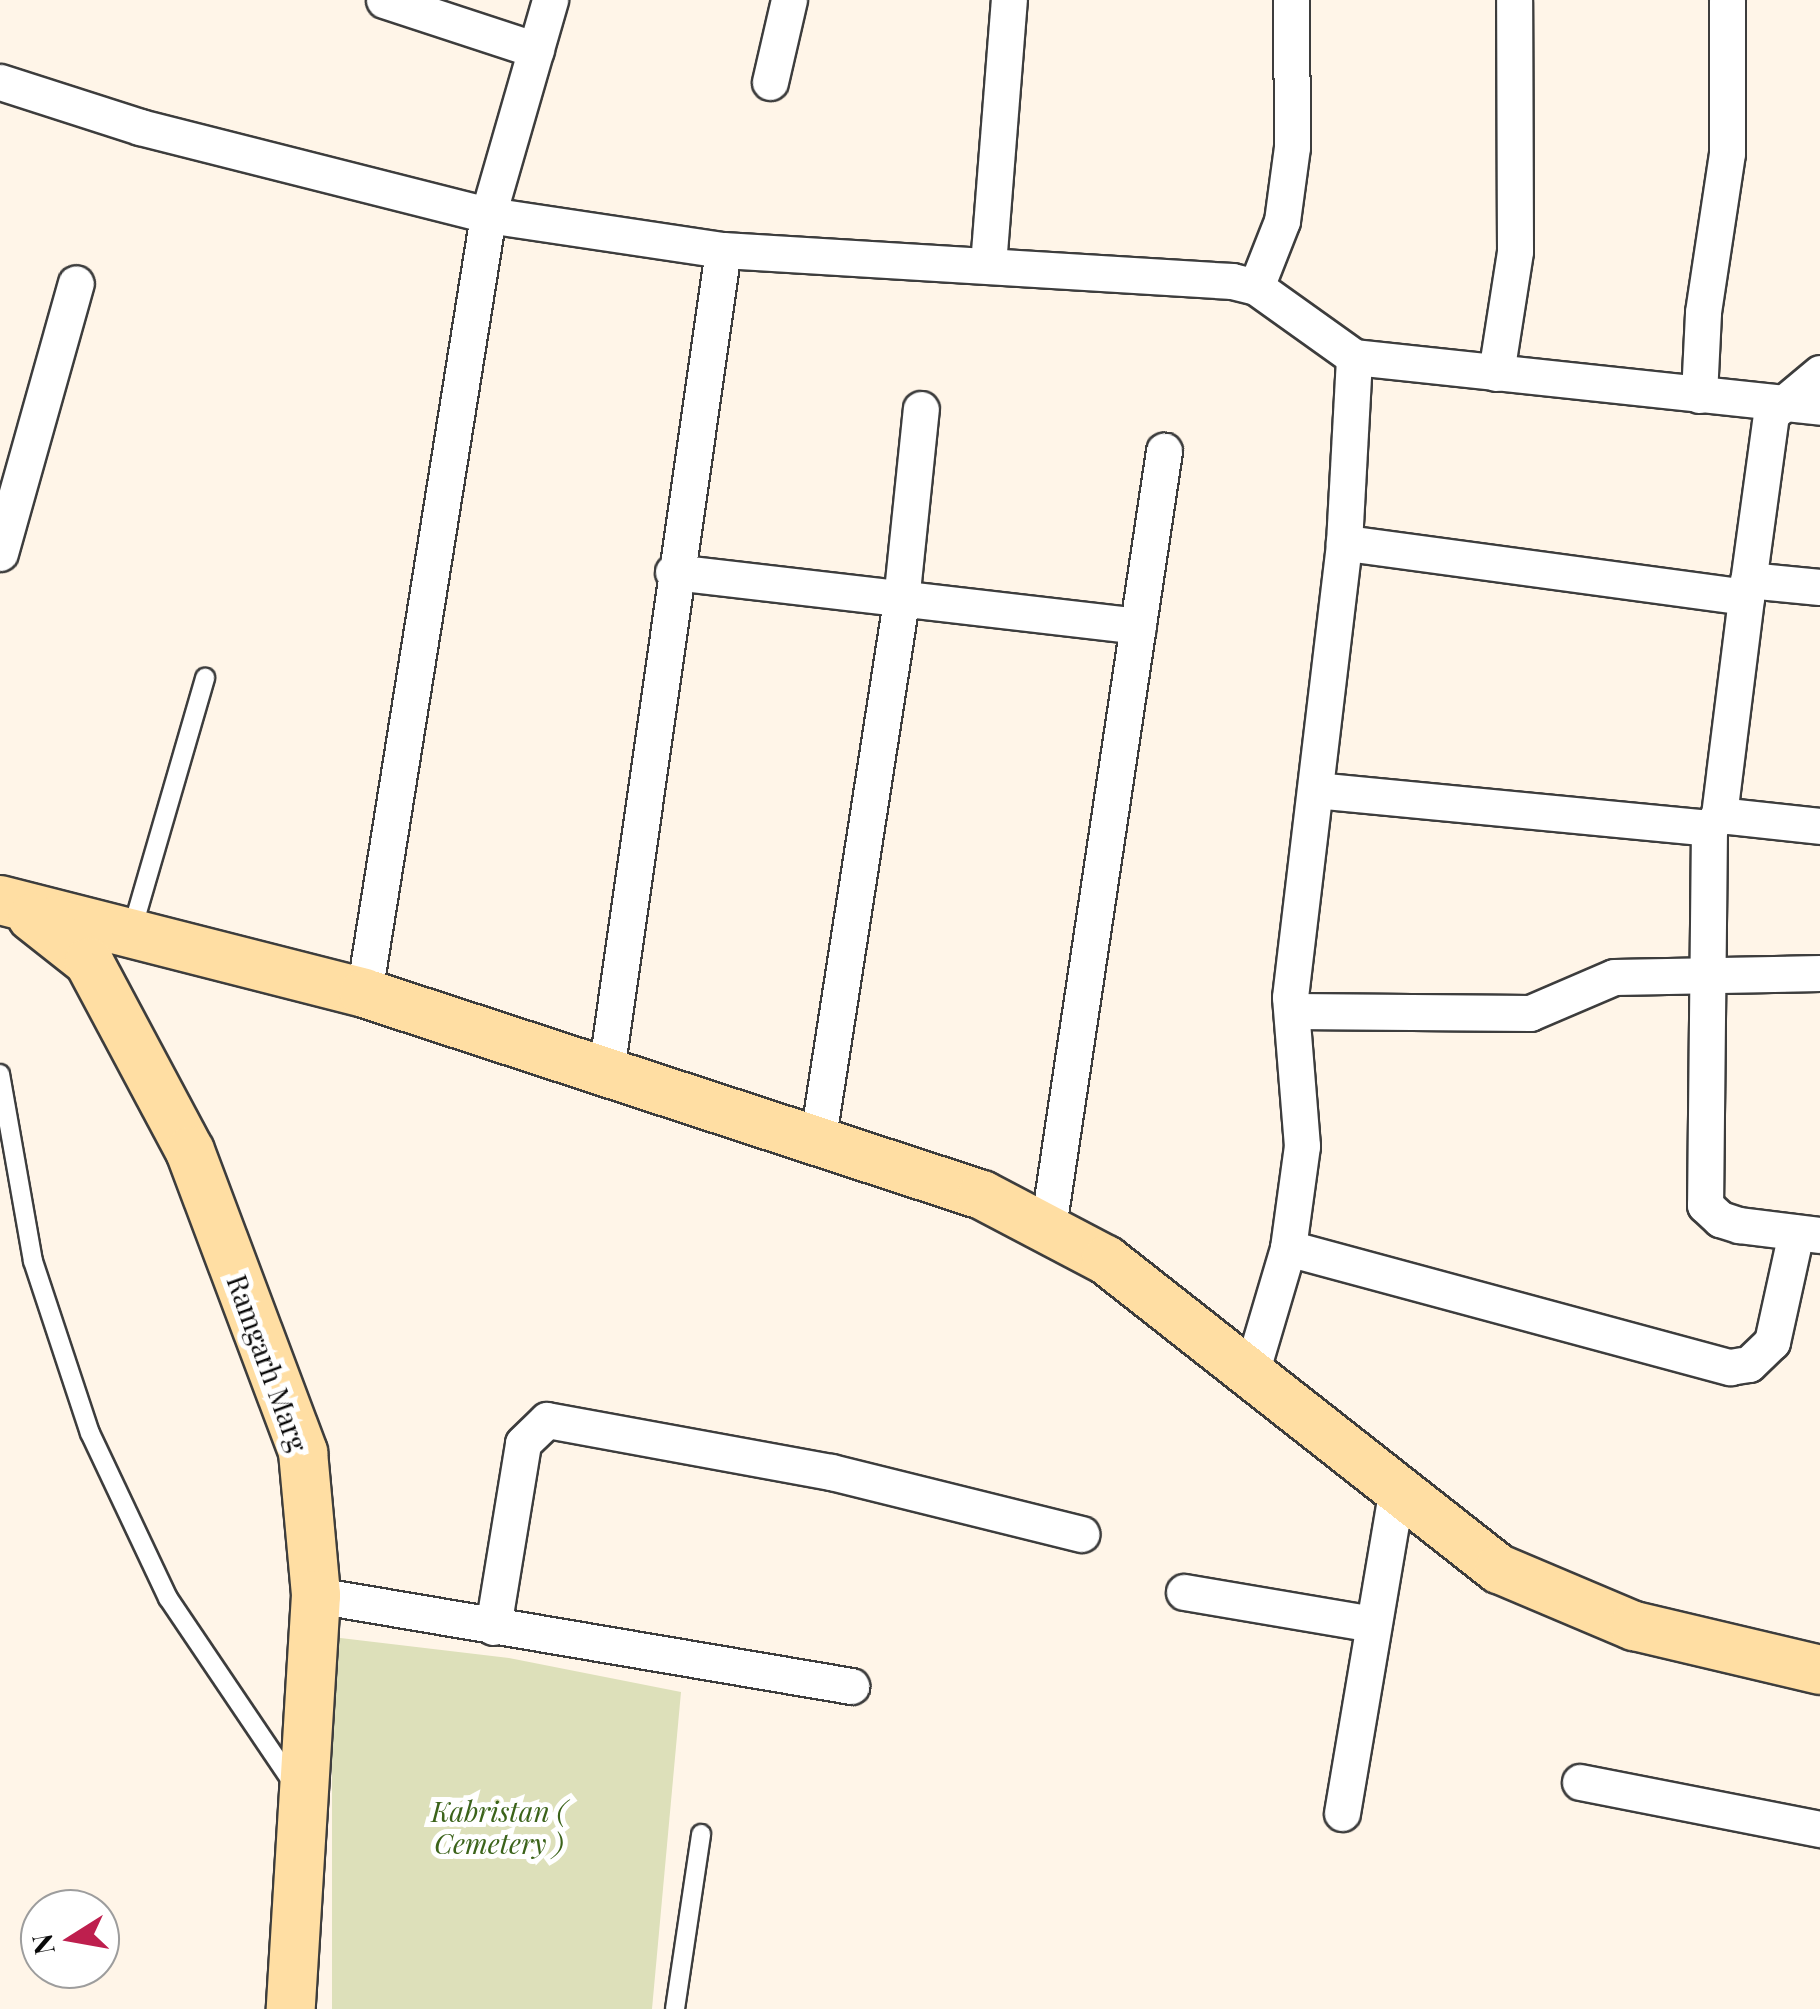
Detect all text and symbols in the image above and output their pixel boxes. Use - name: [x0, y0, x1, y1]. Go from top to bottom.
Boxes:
- street label: Ramgarh Marg: [220, 1270, 316, 1456]
- park label: Kabristan ( Cemetery ): [431, 1794, 567, 1860]
- north arrow: [20, 1889, 120, 1989]
- text: N: [22, 1931, 62, 1958]

